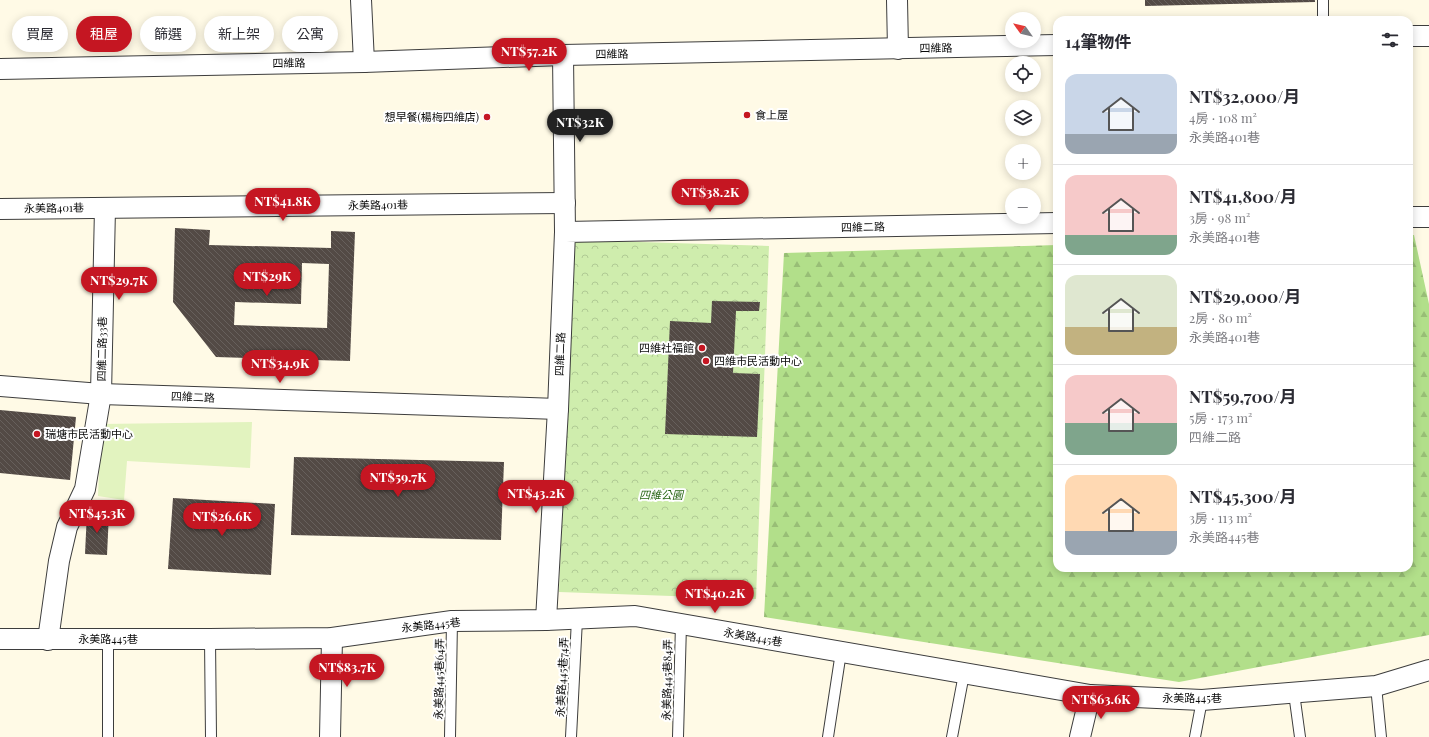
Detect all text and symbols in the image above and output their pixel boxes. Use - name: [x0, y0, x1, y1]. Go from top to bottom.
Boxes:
- north arrow: [1005, 12, 1041, 48]
- map controls: [1005, 12, 1041, 224]
- chip: 買屋: [12, 16, 68, 52]
- chip: 租屋: [76, 16, 132, 52]
- chip: 篩選: [140, 16, 196, 52]
- chip: 新上架: [204, 16, 274, 52]
- chip: 公寓: [282, 16, 338, 52]
- icon: filters: [1379, 29, 1401, 51]
- text: 14筆物件: [1065, 30, 1132, 52]
- pin: NT$57.2K: [488, 38, 570, 72]
- street label: 四維路: [919, 40, 953, 55]
- text: NT$57.2K: [501, 42, 557, 59]
- street label: 四維路: [595, 46, 629, 61]
- street label: 四維路: [272, 55, 306, 70]
- button: locate: [1005, 56, 1041, 92]
- text: NT$32,000/月: [1189, 85, 1300, 107]
- icon: home: [1097, 90, 1145, 138]
- button: layers: [1005, 100, 1041, 136]
- place label: 食上屋: [755, 107, 788, 122]
- place label: 想早餐(楊梅四維店): [385, 109, 479, 124]
- pin: NT$32K: [547, 109, 613, 143]
- text: 4房 · 108 m²: [1189, 109, 1257, 126]
- marker: 食上屋: [742, 110, 752, 120]
- marker: 想早餐(楊梅四維店): [482, 112, 492, 122]
- text: NT$32K: [556, 113, 604, 130]
- text: 永美路401巷: [1189, 128, 1260, 145]
- button: +: [1005, 144, 1041, 180]
- pin: NT$38.2K: [669, 179, 751, 213]
- text: NT$38.2K: [681, 183, 739, 200]
- text: NT$41,800/月: [1189, 185, 1297, 207]
- pin: NT$41.8K: [242, 188, 324, 222]
- button: −: [1005, 188, 1041, 224]
- icon: home: [1097, 191, 1145, 239]
- text: NT$41.8K: [254, 192, 312, 209]
- street label: 永美路401巷: [348, 196, 408, 213]
- street label: 永美路401巷: [24, 199, 84, 216]
- text: 3房 · 98 m²: [1189, 209, 1250, 226]
- street label: 四維二路: [841, 219, 885, 234]
- text: 永美路401巷: [1189, 228, 1260, 245]
- pin: NT$29K: [234, 263, 300, 297]
- pin: NT$29.7K: [78, 267, 160, 301]
- text: NT$29K: [243, 267, 291, 284]
- text: NT$29.7K: [90, 271, 148, 288]
- text: NT$29,000/月: [1189, 285, 1301, 307]
- icon: home: [1097, 291, 1145, 339]
- text: 2房 · 80 m²: [1189, 309, 1252, 326]
- street label: 四維二路33巷: [93, 316, 110, 382]
- text: 永美路401巷: [1189, 328, 1260, 345]
- street label: 四維二路: [551, 332, 568, 376]
- place label: 四維社福館: [639, 340, 694, 355]
- marker: 四維社福館: [697, 343, 707, 353]
- pin: NT$34.9K: [239, 350, 321, 384]
- place label: 四維市民活動中心: [714, 353, 802, 368]
- text: NT$34.9K: [251, 354, 309, 371]
- marker: 四維市民活動中心: [701, 356, 711, 366]
- text: NT$59,700/月: [1189, 385, 1297, 407]
- street label: 四維二路: [171, 388, 215, 405]
- icon: home: [1097, 391, 1145, 439]
- text: 5房 · 173 m²: [1189, 409, 1252, 426]
- place label: 瑞塘市民活動中心: [45, 426, 133, 441]
- text: 四維二路: [1189, 428, 1241, 445]
- marker: 瑞塘市民活動中心: [32, 429, 42, 439]
- pin: NT$59.7K: [357, 464, 439, 498]
- text: NT$59.7K: [369, 468, 427, 485]
- pin: NT$43.2K: [495, 480, 577, 514]
- text: NT$43.2K: [507, 484, 565, 501]
- text: NT$45,300/月: [1189, 485, 1297, 507]
- park label: 四維公園: [639, 487, 685, 502]
- icon: home: [1097, 491, 1145, 539]
- pin: NT$45.3K: [56, 500, 138, 534]
- pin: NT$26.6K: [181, 503, 263, 537]
- text: NT$45.3K: [68, 504, 126, 521]
- text: NT$26.6K: [192, 507, 252, 524]
- text: 3房 · 113 m²: [1189, 509, 1252, 526]
- text: 永美路445巷: [1189, 528, 1259, 545]
- pin: NT$40.2K: [674, 580, 756, 614]
- text: NT$40.2K: [685, 584, 745, 601]
- street label: 永美路445巷: [401, 614, 461, 635]
- street label: 永美路445巷: [723, 624, 784, 649]
- street label: 永美路445巷: [78, 631, 138, 646]
- street label: 永美路445巷74弄: [552, 637, 571, 717]
- street label: 永美路445巷64弄: [430, 638, 447, 720]
- street label: 永美路445巷84弄: [658, 639, 675, 721]
- pin: NT$83.7K: [306, 654, 388, 688]
- text: NT$83.7K: [318, 658, 376, 675]
- pin: NT$63.6K: [1060, 686, 1142, 720]
- text: NT$63.6K: [1071, 690, 1131, 707]
- street label: 永美路445巷: [1162, 690, 1222, 705]

